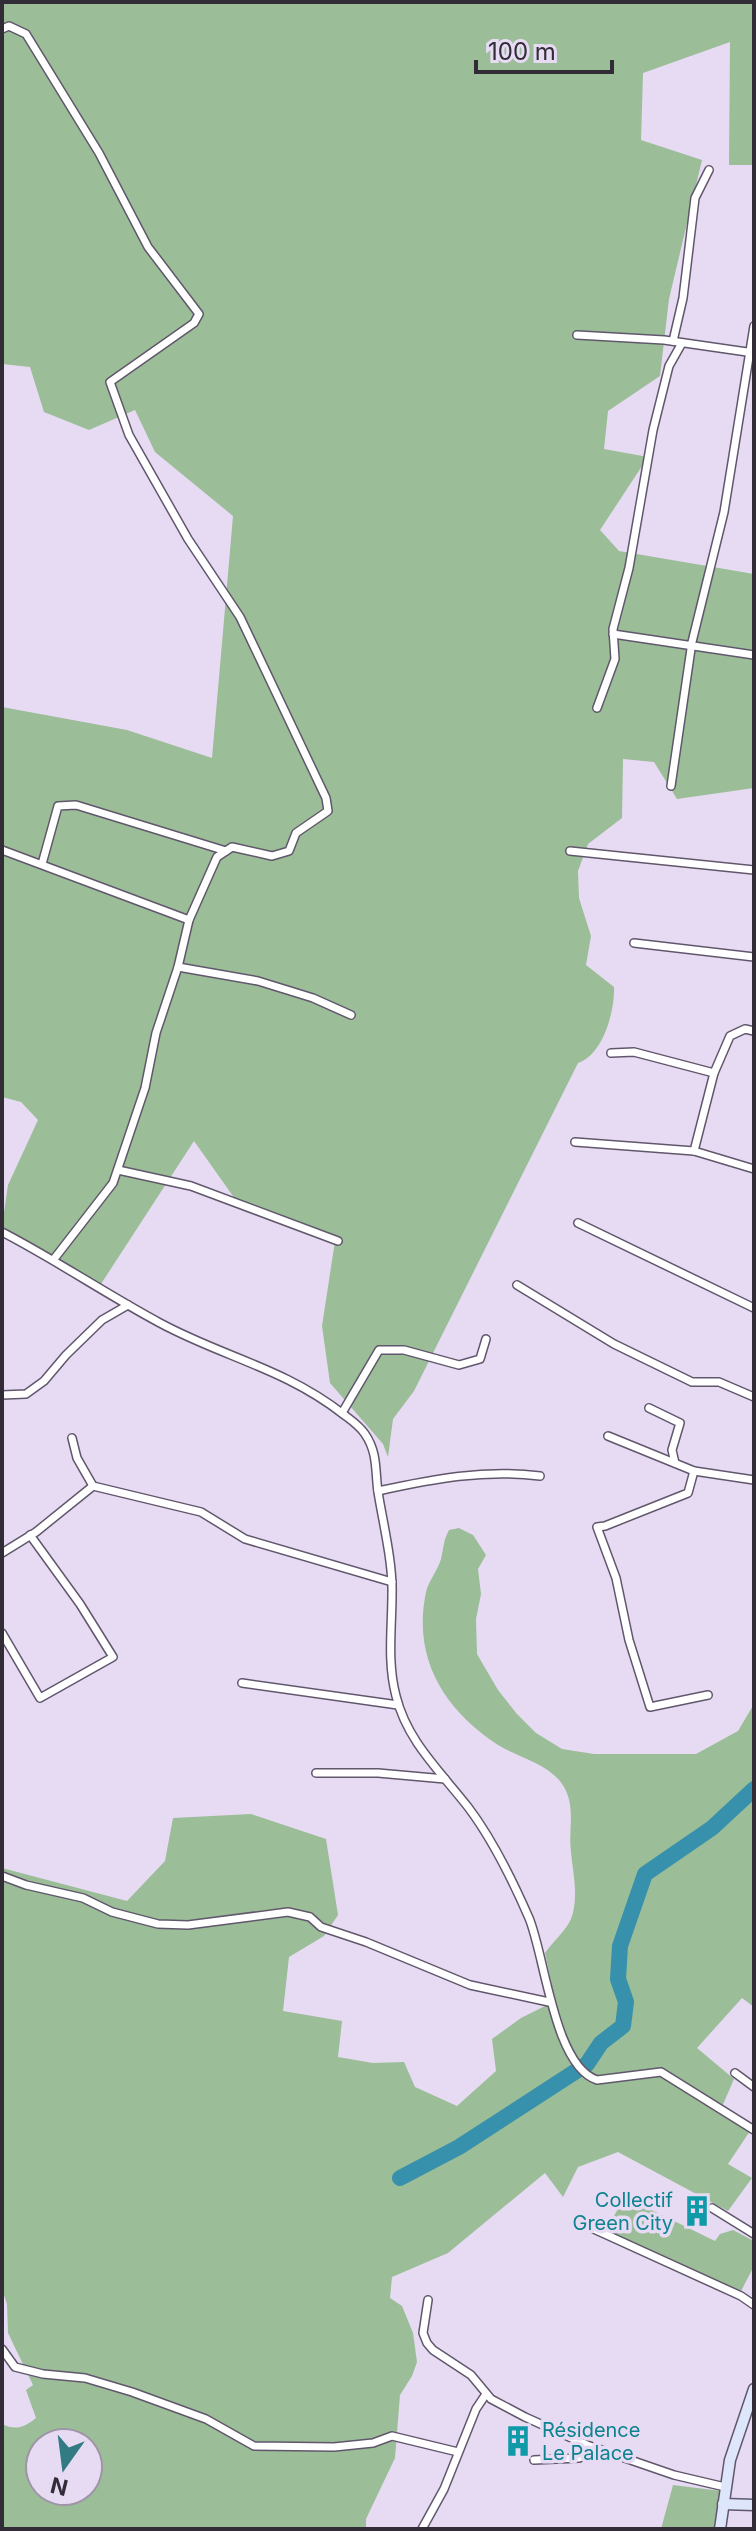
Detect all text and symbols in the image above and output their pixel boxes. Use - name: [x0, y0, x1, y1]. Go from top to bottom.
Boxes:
- scale bar: [476, 24, 612, 74]
- text: 100 m: [488, 37, 556, 66]
- place label: Collectif Green City: [572, 2188, 674, 2235]
- building icon: Collectif Green City: [680, 2194, 714, 2228]
- place label: Résidence Le Palace: [542, 2418, 640, 2465]
- building icon: Résidence Le Palace: [501, 2424, 535, 2458]
- north arrow: [24, 2427, 104, 2507]
- text: N: [48, 2472, 70, 2501]

